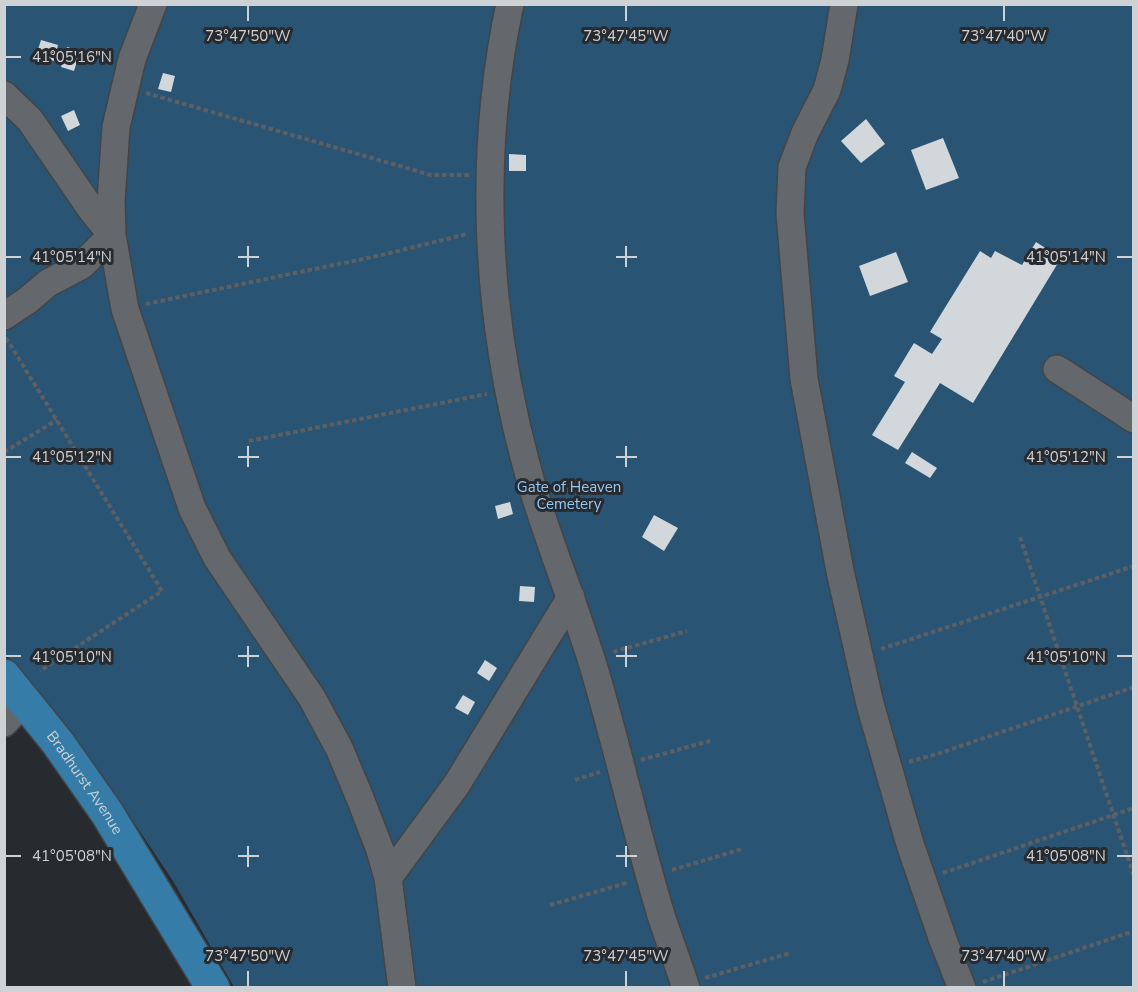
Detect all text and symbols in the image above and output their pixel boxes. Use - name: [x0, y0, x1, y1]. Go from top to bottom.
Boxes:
- text: 73°47'50"W: [205, 26, 291, 46]
- text: 73°47'45"W: [583, 26, 669, 46]
- text: 73°47'40"W: [961, 26, 1047, 46]
- text: 41°05'16"N: [32, 47, 112, 67]
- text: 41°05'14"N: [32, 247, 112, 267]
- text: 41°05'14"N: [1026, 247, 1106, 267]
- text: 41°05'12"N: [32, 447, 112, 467]
- text: 41°05'12"N: [1026, 447, 1106, 467]
- park label: Gate of Heaven Cemetery: [517, 477, 621, 514]
- text: 41°05'10"N: [32, 647, 112, 667]
- text: 41°05'10"N: [1026, 647, 1106, 667]
- street label: Bradhurst Avenue: [42, 727, 128, 838]
- text: 41°05'08"N: [32, 846, 112, 866]
- text: 41°05'08"N: [1026, 846, 1106, 866]
- text: 73°47'50"W: [205, 946, 291, 966]
- text: 73°47'45"W: [583, 946, 669, 966]
- text: 73°47'40"W: [961, 946, 1047, 966]

